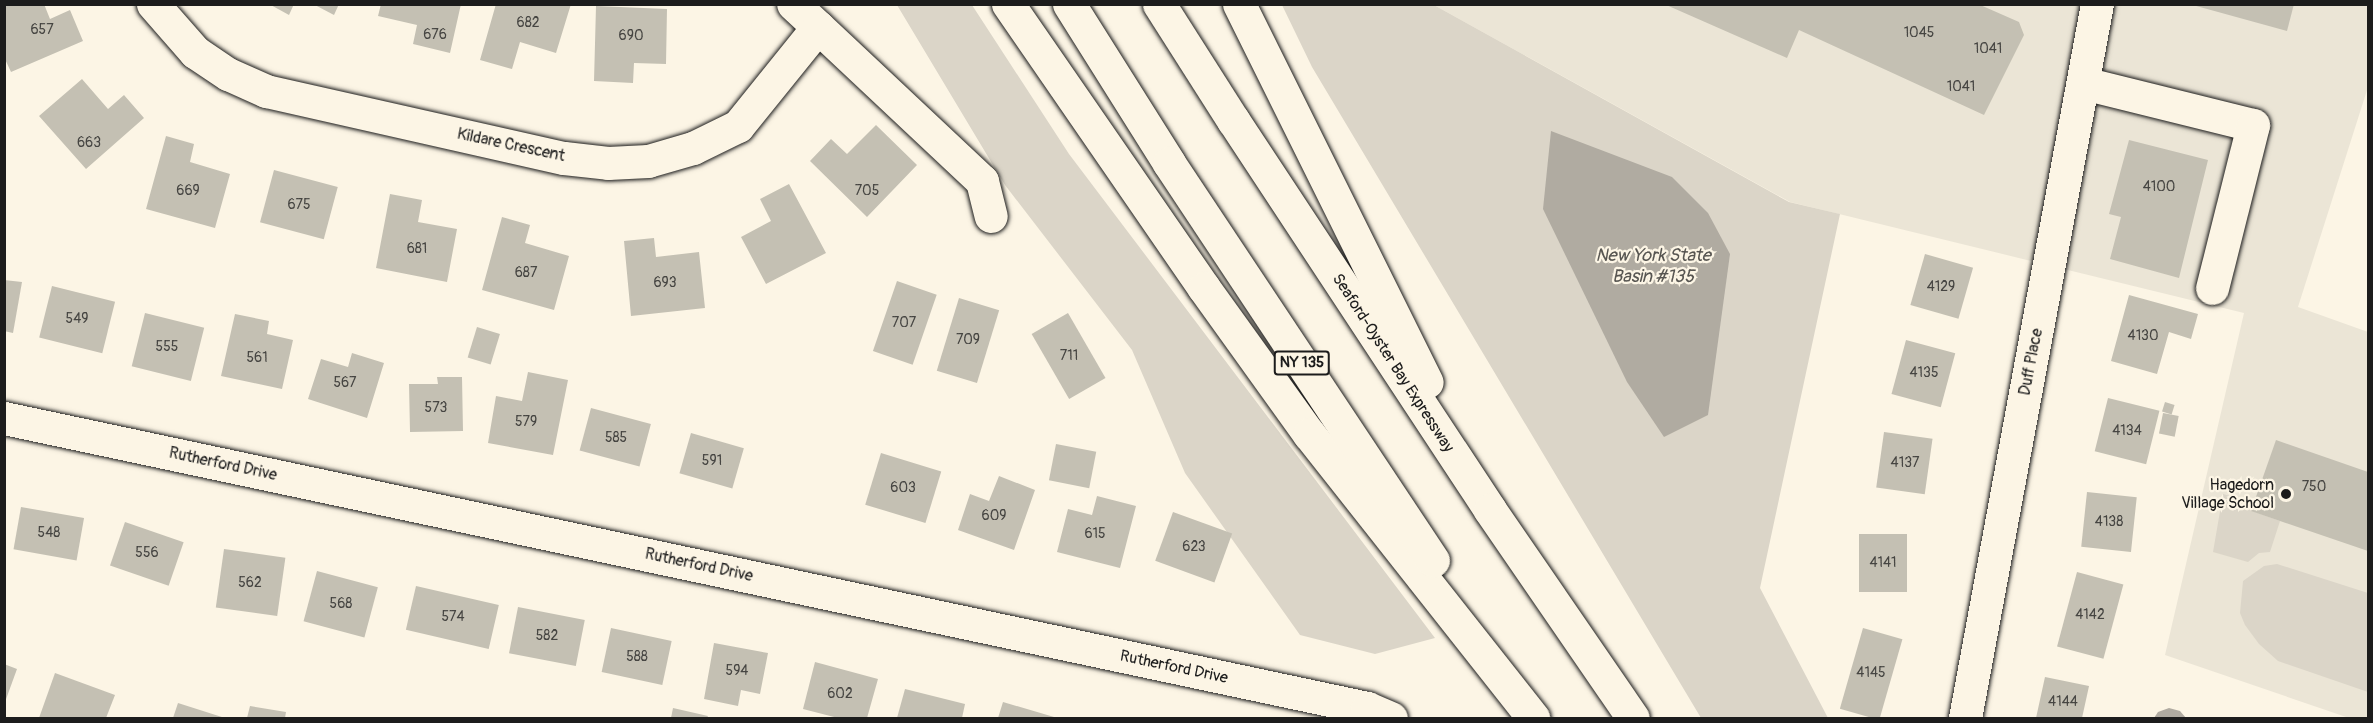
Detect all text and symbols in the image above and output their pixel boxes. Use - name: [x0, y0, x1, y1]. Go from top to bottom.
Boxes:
- house number: 682: [516, 15, 540, 31]
- house number: 657: [30, 22, 54, 38]
- house number: 1045: [1904, 25, 1934, 41]
- house number: 676: [423, 27, 447, 43]
- house number: 690: [619, 28, 643, 44]
- house number: 1041: [1974, 41, 2002, 57]
- house number: 1041: [1947, 79, 1975, 95]
- street label: Kildare Crescent: [455, 124, 567, 166]
- house number: 663: [77, 135, 101, 151]
- house number: 4100: [2143, 179, 2175, 195]
- house number: 669: [176, 183, 200, 199]
- house number: 705: [855, 183, 879, 199]
- house number: 675: [287, 197, 311, 213]
- house number: 681: [407, 241, 427, 257]
- water label: New York State Basin #135: [1595, 246, 1711, 288]
- house number: 687: [515, 265, 537, 281]
- street label: Seaford-Oyster Bay Expressway: [1328, 270, 1458, 456]
- house number: 693: [653, 275, 677, 291]
- house number: 4129: [1927, 279, 1955, 295]
- house number: 549: [66, 311, 88, 327]
- house number: 707: [892, 315, 916, 331]
- street label: Duff Place: [2015, 327, 2047, 397]
- house number: 4130: [2128, 328, 2158, 344]
- house number: 709: [956, 332, 980, 348]
- house number: 555: [156, 339, 178, 355]
- house number: 711: [1060, 348, 1078, 364]
- house number: 561: [246, 350, 268, 366]
- road number: NY 135: [1274, 351, 1330, 375]
- house number: 4135: [1910, 365, 1938, 381]
- house number: 567: [333, 375, 357, 391]
- house number: 573: [425, 400, 447, 416]
- house number: 579: [515, 414, 537, 430]
- house number: 4134: [2112, 423, 2142, 439]
- house number: 585: [605, 430, 627, 446]
- street label: Rutherford Drive: [167, 443, 279, 485]
- house number: 591: [702, 453, 722, 469]
- house number: 4137: [1891, 455, 1919, 471]
- place label: Hagedorn Village School: [2181, 475, 2274, 513]
- house number: 750: [2302, 479, 2326, 495]
- house number: 603: [890, 480, 916, 496]
- marker: Hagedorn Village School: [2279, 487, 2293, 501]
- house number: 609: [982, 508, 1006, 524]
- house number: 4138: [2095, 514, 2123, 530]
- house number: 548: [38, 525, 60, 541]
- house number: 615: [1084, 526, 1106, 542]
- house number: 623: [1182, 539, 1206, 555]
- street label: Rutherford Drive: [643, 544, 755, 586]
- house number: 556: [135, 545, 159, 561]
- house number: 4141: [1869, 555, 1897, 571]
- house number: 562: [238, 575, 262, 591]
- house number: 568: [330, 596, 352, 612]
- house number: 4142: [2075, 607, 2105, 623]
- house number: 574: [441, 609, 465, 625]
- house number: 582: [536, 628, 558, 644]
- street label: Rutherford Drive: [1118, 646, 1230, 688]
- house number: 588: [626, 649, 648, 665]
- house number: 594: [726, 663, 748, 679]
- house number: 4145: [1856, 665, 1886, 681]
- house number: 602: [827, 686, 853, 702]
- house number: 4144: [2048, 694, 2078, 710]

